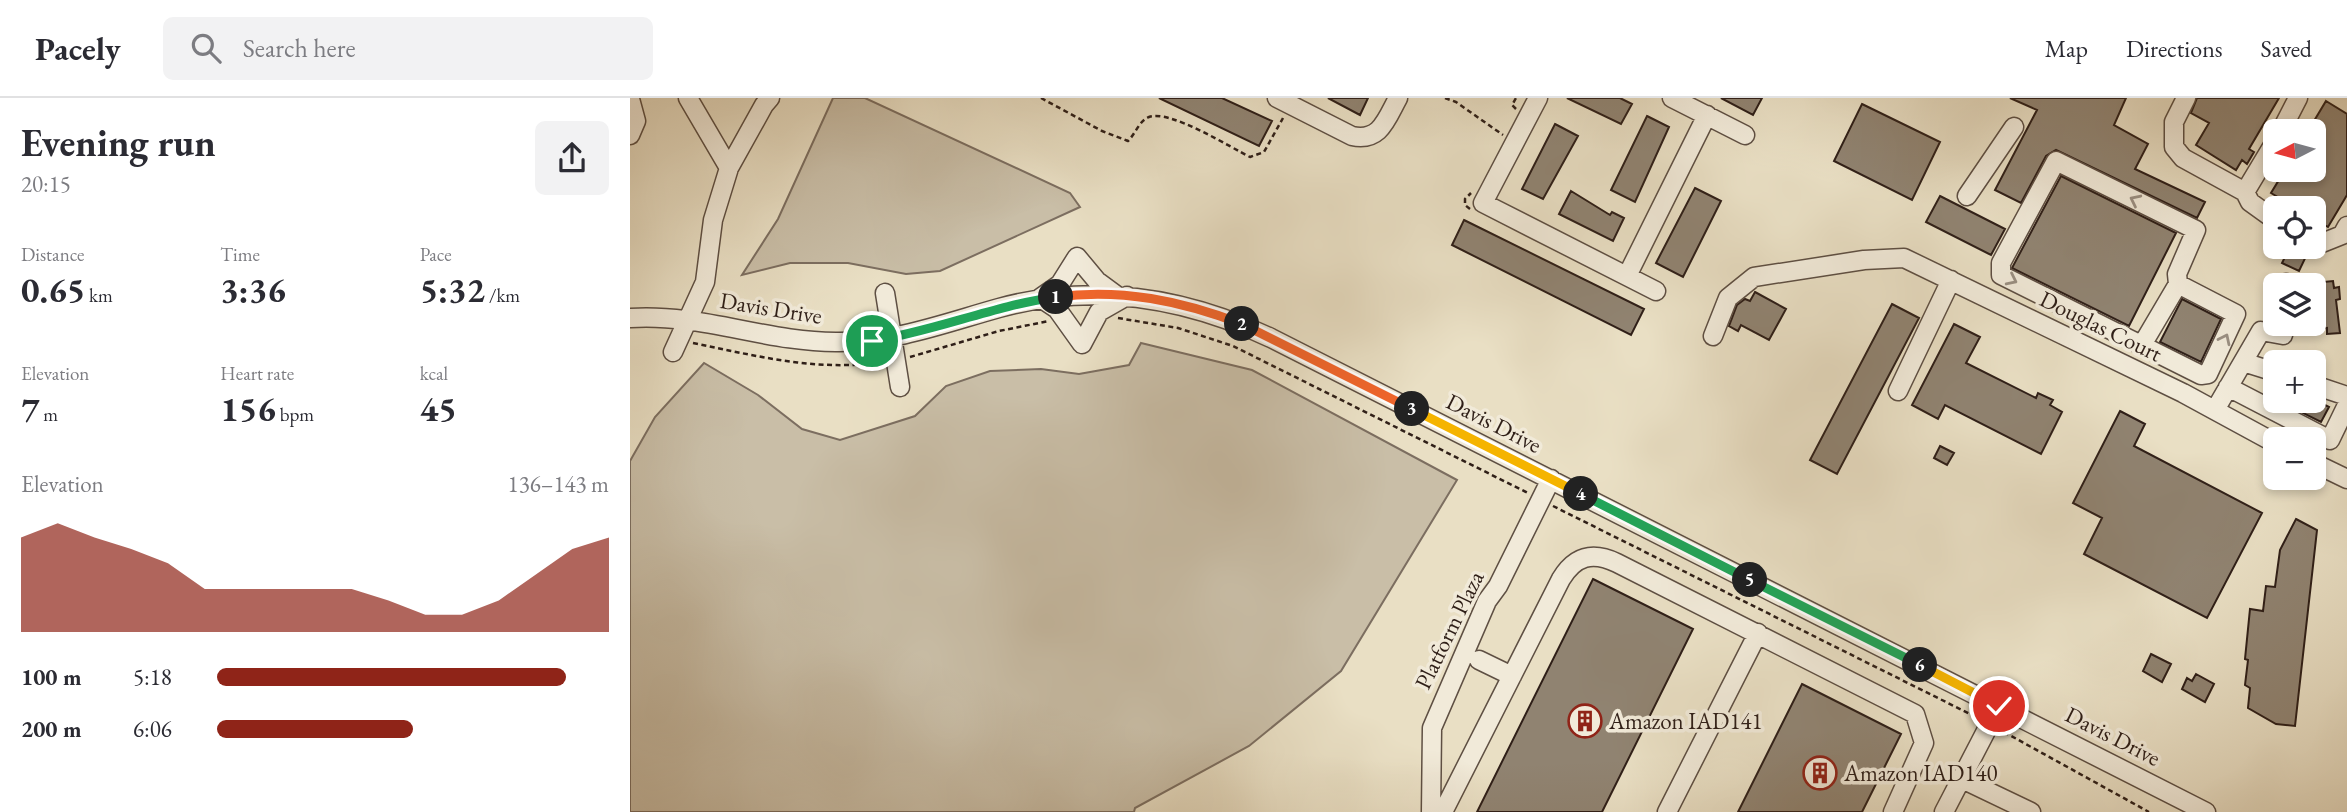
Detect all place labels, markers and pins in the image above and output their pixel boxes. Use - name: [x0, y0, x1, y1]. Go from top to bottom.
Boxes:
- pin: 1: [1038, 280, 1074, 314]
- pin: 2: [1224, 306, 1260, 342]
- pin: [842, 311, 902, 371]
- pin: 3: [1394, 392, 1430, 426]
- pin: 4: [1564, 476, 1598, 512]
- pin: 5: [1732, 562, 1768, 598]
- pin: 6: [1902, 648, 1938, 682]
- pin: [1969, 676, 2029, 736]
- building icon: Amazon IAD141: [1566, 702, 1604, 740]
- place label: Amazon IAD141: [1608, 706, 1763, 736]
- building icon: Amazon IAD140: [1801, 754, 1839, 792]
- place label: Amazon IAD140: [1843, 758, 1998, 788]

